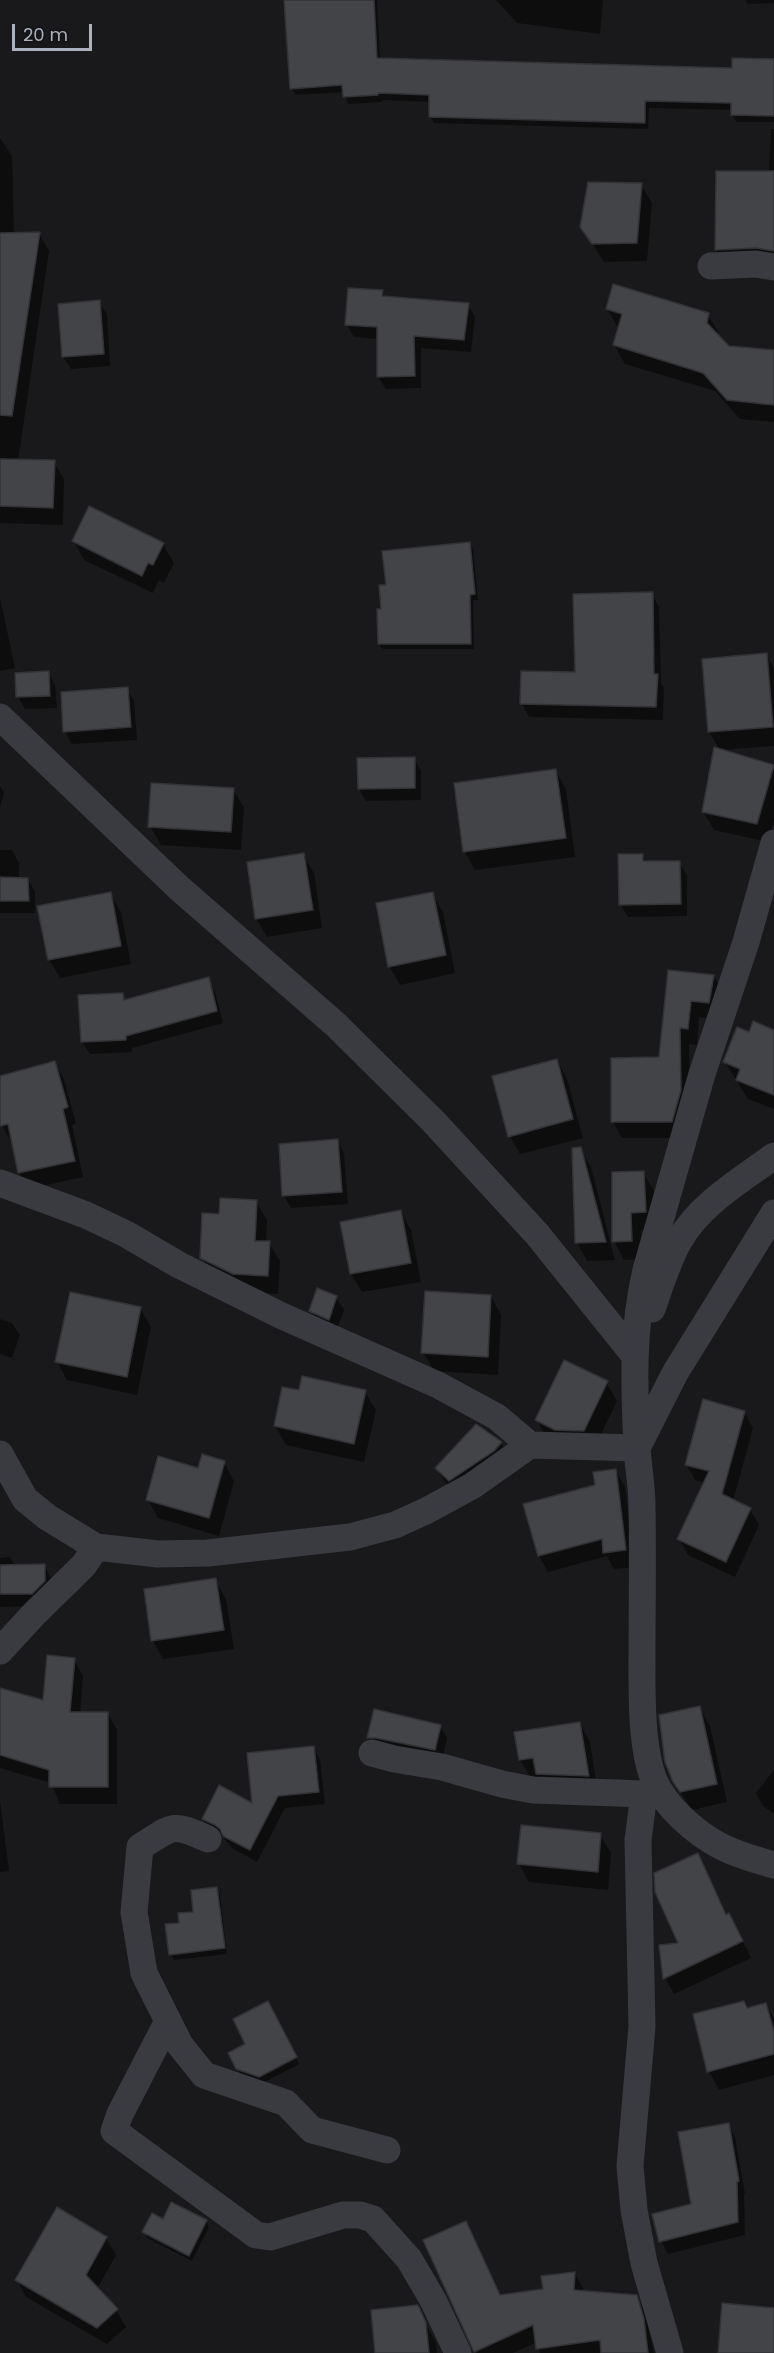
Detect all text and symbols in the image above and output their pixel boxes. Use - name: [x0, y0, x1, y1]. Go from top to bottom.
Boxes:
- scale bar: [15, 12, 94, 50]
- text: 20 m: [23, 22, 68, 47]

